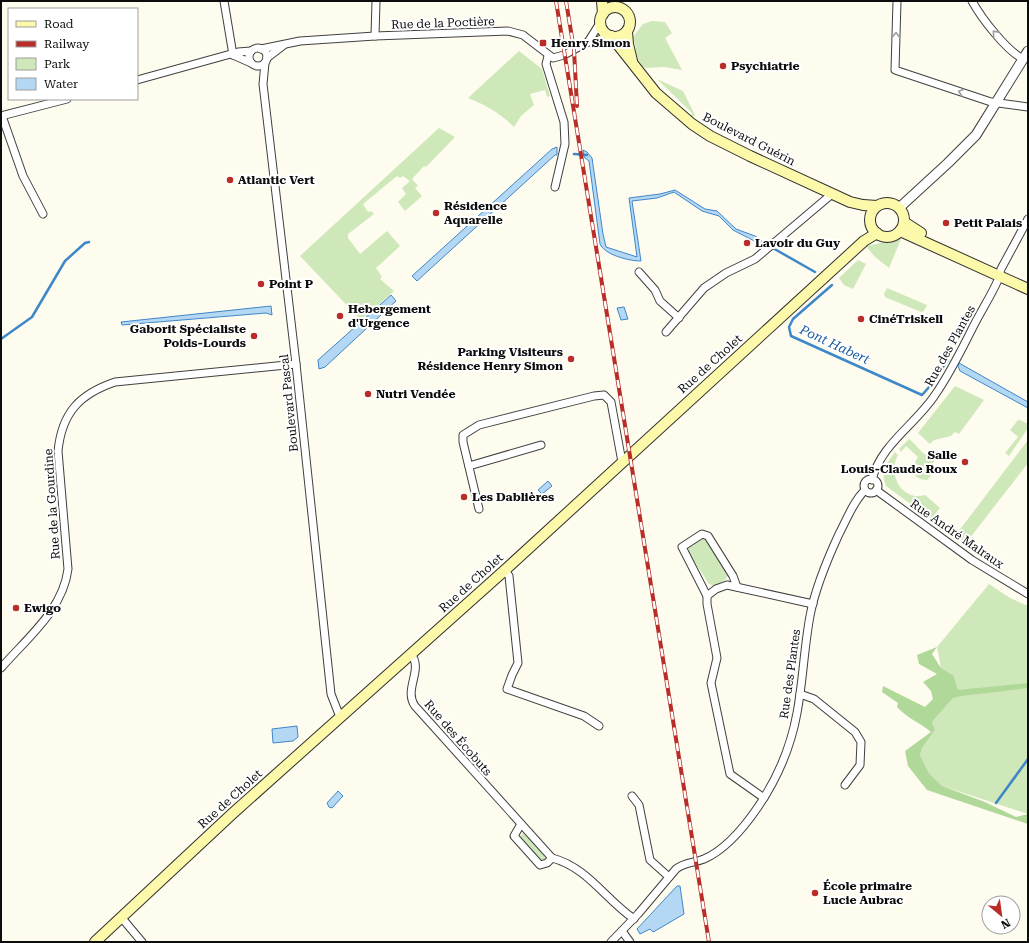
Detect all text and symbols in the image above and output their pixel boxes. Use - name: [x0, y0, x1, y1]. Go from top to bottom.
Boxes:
- legend: [8, 8, 138, 100]
- street label: Rue de la Poctière: [391, 14, 495, 32]
- text: Road: [44, 17, 74, 31]
- one-way arrow: [993, 30, 1000, 37]
- one-way arrow: [892, 32, 900, 38]
- place label: Henry Simon: [551, 36, 631, 50]
- text: Railway: [44, 37, 90, 51]
- marker: Henry Simon: [538, 38, 548, 48]
- text: Park: [44, 57, 71, 71]
- place label: Psychiatrie: [731, 59, 800, 73]
- marker: Psychiatrie: [718, 61, 728, 71]
- text: Water: [44, 77, 78, 91]
- one-way arrow: [957, 88, 964, 96]
- street label: Boulevard Guérin: [700, 110, 798, 169]
- place label: Atlantic Vert: [238, 173, 315, 187]
- marker: Atlantic Vert: [225, 175, 235, 185]
- place label: Résidence Aquarelle: [444, 199, 507, 227]
- marker: Résidence Aquarelle: [431, 208, 441, 218]
- place label: Petit Palais: [954, 216, 1022, 230]
- marker: Petit Palais: [941, 218, 951, 228]
- place label: Lavoir du Guy: [755, 236, 841, 250]
- marker: Lavoir du Guy: [742, 238, 752, 248]
- place label: Point P: [269, 277, 314, 291]
- marker: Point P: [256, 279, 266, 289]
- place label: Hebergement d'Urgence: [348, 302, 431, 330]
- street label: Rue des Plantes: [922, 303, 978, 389]
- marker: Hebergement d'Urgence: [335, 311, 345, 321]
- place label: CinéTriskell: [869, 312, 943, 326]
- marker: CinéTriskell: [856, 314, 866, 324]
- water label: Pont Habert: [797, 321, 872, 367]
- place label: Gaborit Spécialiste Poids-Lourds: [130, 322, 246, 350]
- marker: Gaborit Spécialiste Poids-Lourds: [249, 331, 259, 341]
- street label: Rue de Cholet: [675, 331, 745, 396]
- place label: Parking Visiteurs Résidence Henry Simon: [417, 345, 563, 373]
- street label: Boulevard Pascal: [277, 353, 301, 453]
- marker: Parking Visiteurs Résidence Henry Simon: [566, 354, 576, 364]
- place label: Nutri Vendée: [376, 387, 455, 401]
- marker: Nutri Vendée: [363, 389, 373, 399]
- street label: Rue de la Gourdine: [41, 448, 63, 560]
- place label: Salle Louis-Claude Roux: [841, 448, 957, 476]
- marker: Salle Louis-Claude Roux: [960, 457, 970, 467]
- place label: Les Dablières: [472, 490, 554, 504]
- marker: Les Dablières: [459, 492, 469, 502]
- street label: Rue André Malraux: [908, 496, 1006, 572]
- street label: Rue de Cholet: [436, 550, 506, 615]
- place label: Ewigo: [24, 601, 61, 615]
- marker: Ewigo: [11, 603, 21, 613]
- street label: Rue des Plantes: [777, 628, 803, 720]
- street label: Rue des Écobuts: [421, 697, 495, 779]
- street label: Rue de Cholet: [195, 766, 265, 831]
- place label: École primaire Lucie Aubrac: [823, 879, 912, 907]
- marker: École primaire Lucie Aubrac: [810, 888, 820, 898]
- north arrow: [981, 895, 1021, 935]
- text: N: [998, 916, 1012, 931]

